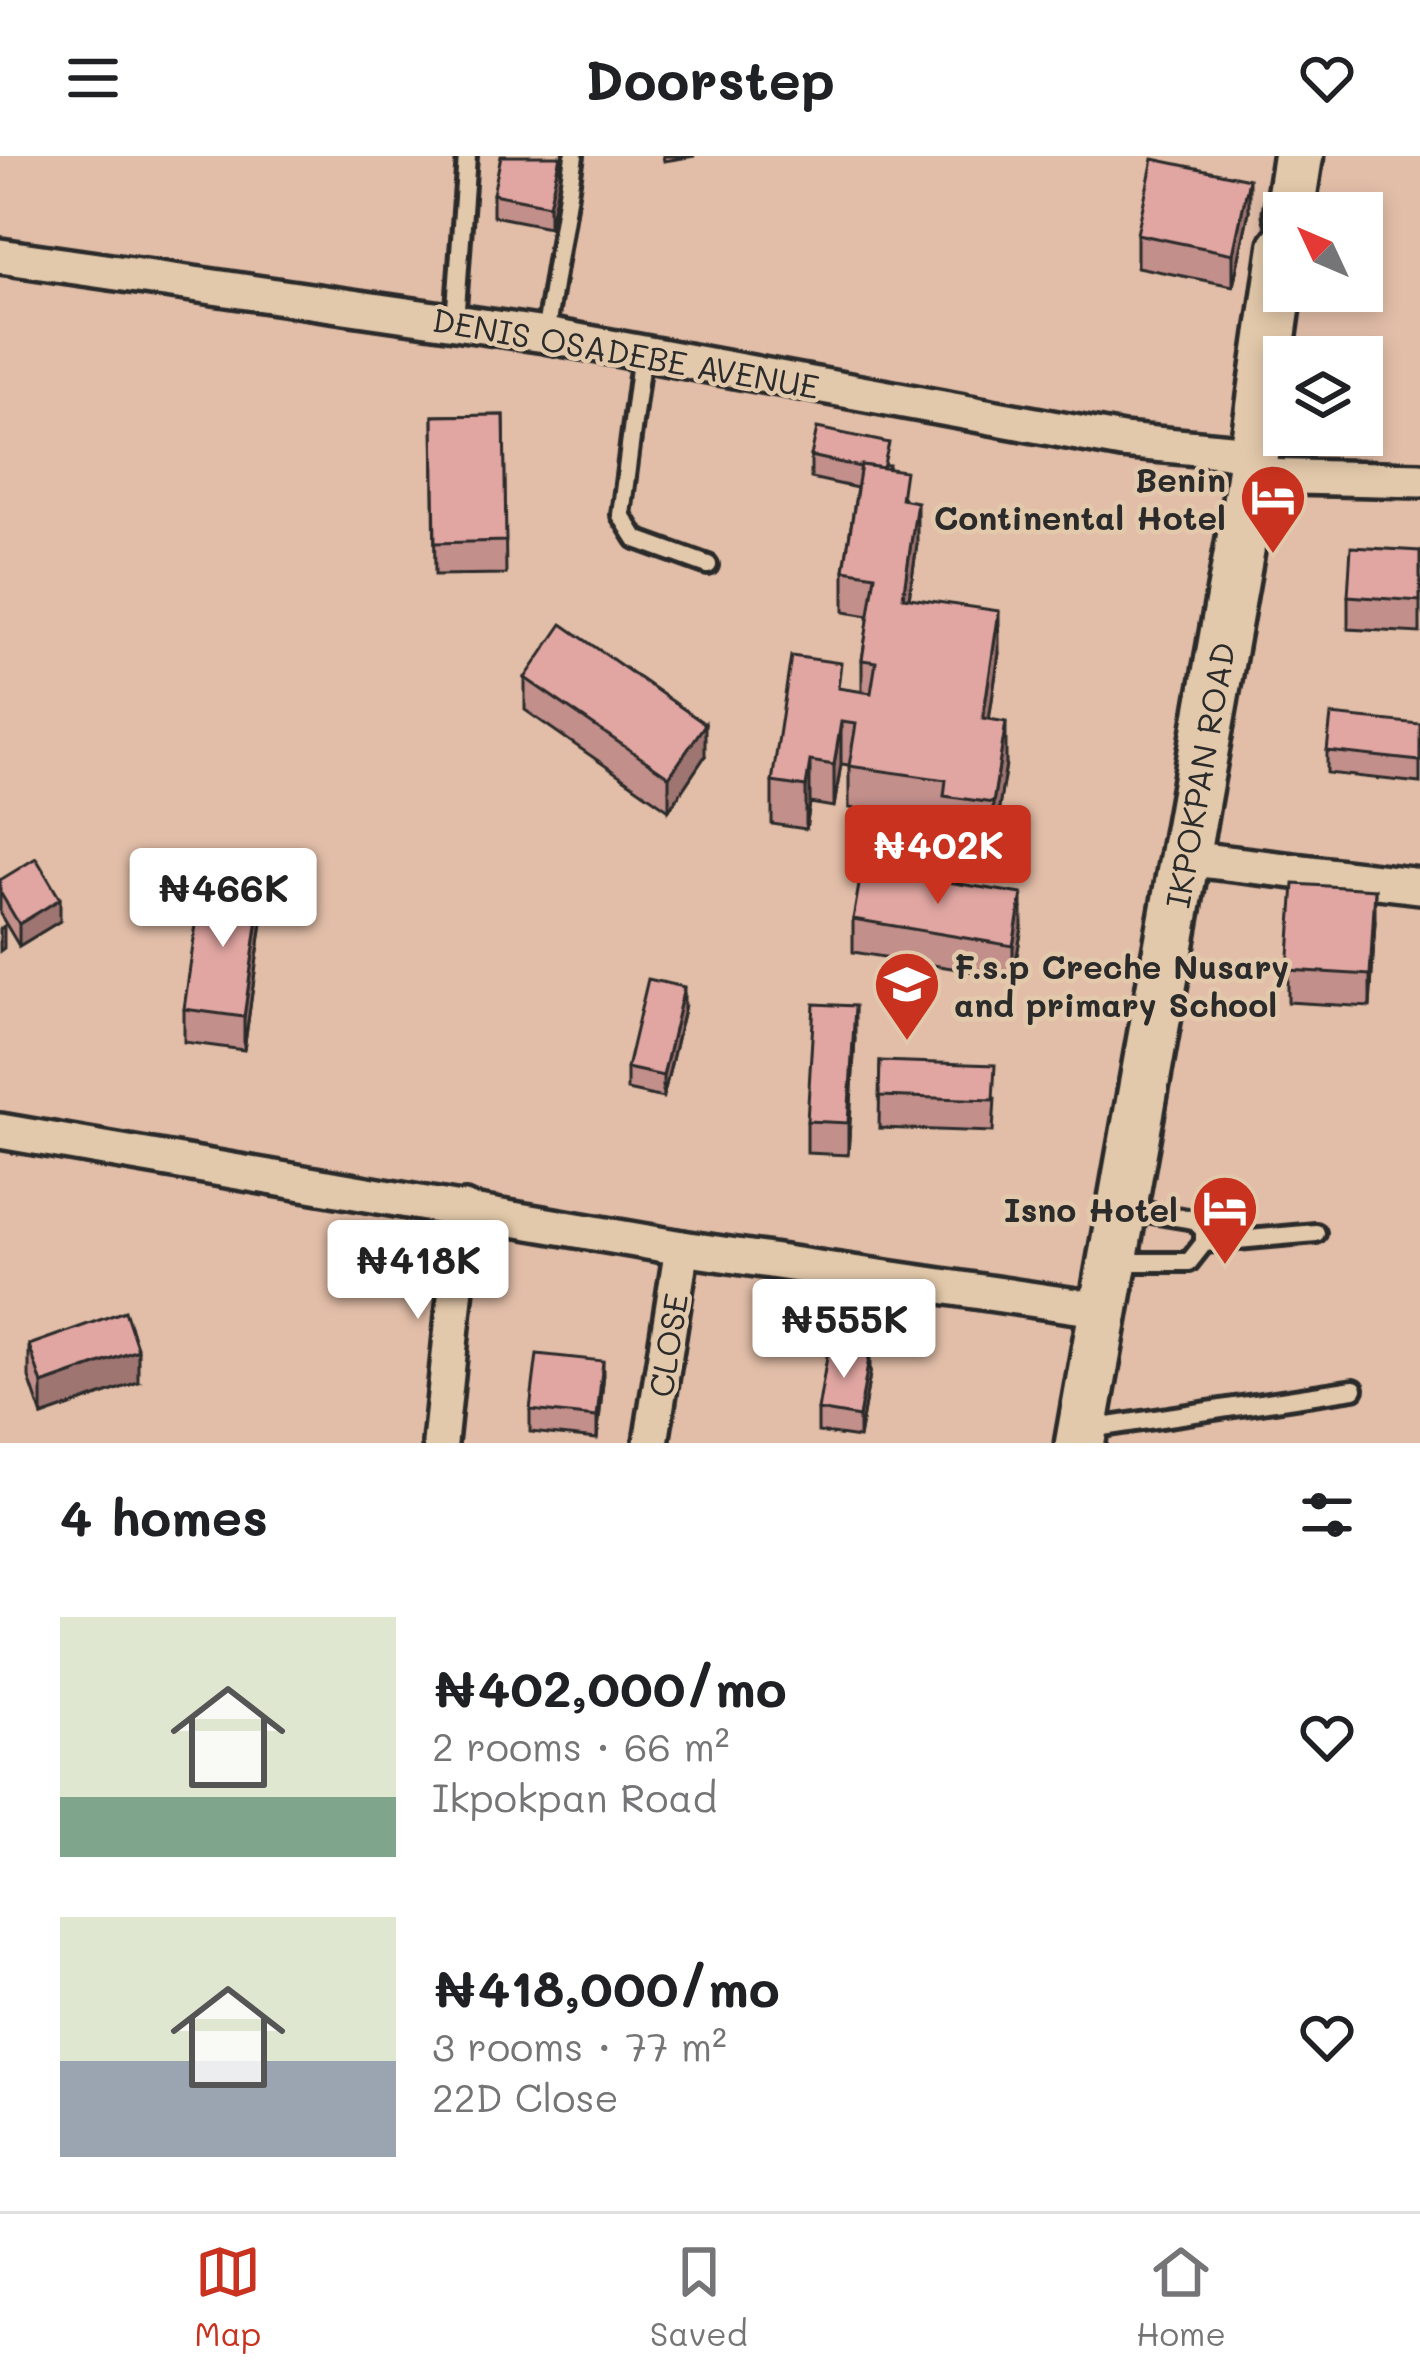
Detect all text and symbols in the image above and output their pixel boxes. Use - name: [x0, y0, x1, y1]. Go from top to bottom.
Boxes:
- text: Doorstep: [585, 43, 835, 114]
- icon: menu: [60, 45, 126, 111]
- icon: heart: [1294, 45, 1360, 111]
- north arrow: [1263, 192, 1383, 312]
- map controls: [1263, 192, 1383, 456]
- street label: DENIS OSADEBE AVENUE: [429, 297, 823, 407]
- button: layers: [1263, 336, 1383, 456]
- place label: Benin Continental Hotel: [934, 457, 1226, 538]
- hotel icon: Benin Continental Hotel: [1238, 462, 1308, 556]
- street label: IKPOKPAN ROAD: [1154, 639, 1244, 911]
- pin: ₦402K: [854, 805, 1022, 907]
- text: ₦402K: [872, 818, 1004, 869]
- pin: ₦466K: [139, 848, 307, 950]
- text: ₦466K: [157, 861, 289, 912]
- place label: F.s.p Creche Nusary and primary School: [954, 944, 1289, 1026]
- school or university icon: F.s.p Creche Nusary and primary School: [872, 949, 942, 1043]
- hotel icon: Isno Hotel: [1190, 1173, 1260, 1267]
- place label: Isno Hotel: [1004, 1187, 1178, 1230]
- pin: ₦418K: [334, 1220, 502, 1322]
- text: ₦418K: [355, 1233, 481, 1284]
- pin: ₦555K: [760, 1279, 928, 1381]
- street label: CLOSE: [638, 1290, 696, 1400]
- text: ₦555K: [779, 1292, 909, 1343]
- text: 4 homes: [60, 1482, 268, 1549]
- icon: filters: [1294, 1482, 1360, 1548]
- text: ₦402,000/mo: [432, 1653, 787, 1720]
- icon: home: [156, 1665, 300, 1809]
- icon: heart: [1294, 1704, 1360, 1770]
- text: 2 rooms · 66 m²: [432, 1720, 729, 1771]
- text: Ikpokpan Road: [432, 1771, 717, 1822]
- text: ₦418,000/mo: [432, 1953, 780, 2020]
- icon: home: [156, 1965, 300, 2109]
- icon: heart: [1294, 2004, 1360, 2070]
- text: 3 rooms · 77 m²: [432, 2020, 727, 2071]
- text: 22D Close: [432, 2071, 619, 2122]
- tab: Map: [194, 2239, 261, 2354]
- tab: Saved: [650, 2239, 748, 2354]
- tab: Home: [1136, 2239, 1226, 2354]

